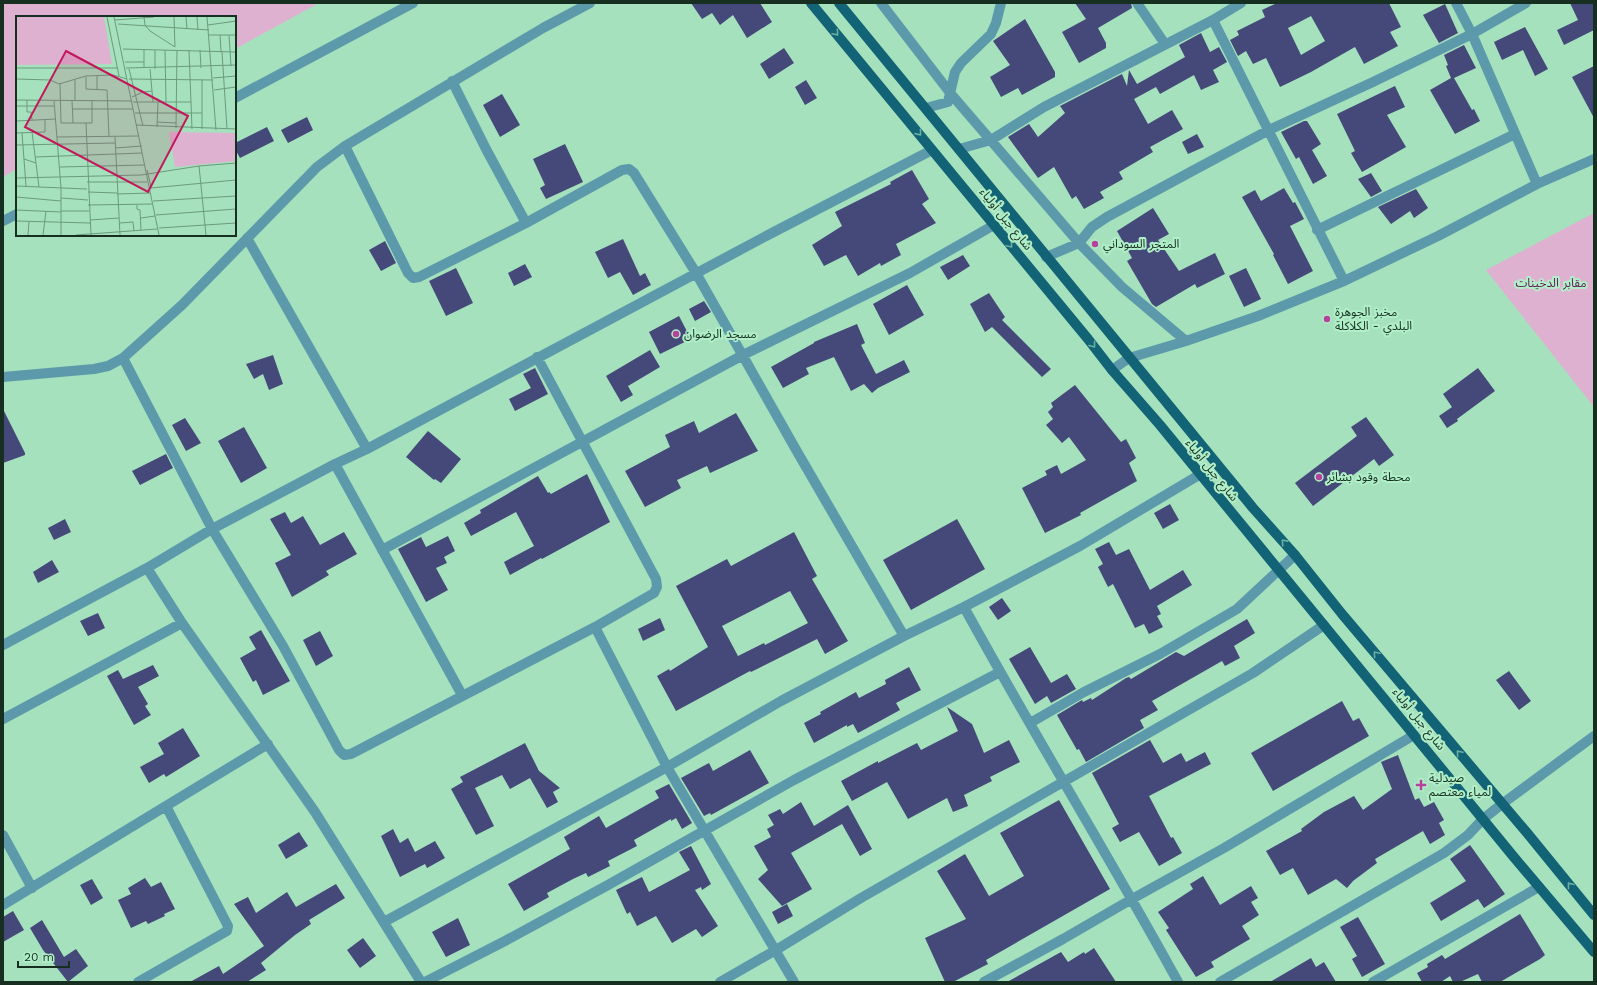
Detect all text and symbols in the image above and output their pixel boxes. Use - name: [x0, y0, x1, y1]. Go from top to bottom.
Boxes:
- inset map: [16, 16, 236, 236]
- one-way arrow: [832, 28, 839, 36]
- one-way arrow: [914, 129, 921, 136]
- street label: شارع جبل أولياء: [975, 185, 1036, 254]
- place label: المتجر السوداني: [1103, 237, 1180, 254]
- marker: المتجر السوداني: [1090, 239, 1100, 249]
- one-way arrow: [1006, 240, 1013, 247]
- park label: مقابر الدخينات: [1515, 276, 1587, 290]
- place label: مخبز الجوهرة البلدي - الكلاكلة: [1335, 305, 1412, 336]
- marker: مخبز الجوهرة البلدي - الكلاكلة: [1322, 314, 1332, 324]
- place label: مسجد الرضوان: [684, 327, 757, 341]
- marker: مسجد الرضوان: [671, 329, 681, 339]
- one-way arrow: [1088, 341, 1095, 348]
- street label: شارع جبل أولياء: [1181, 436, 1242, 505]
- place label: محطة وقود بشائر: [1326, 470, 1411, 484]
- marker: محطة وقود بشائر: [1314, 472, 1324, 482]
- one-way arrow: [1282, 539, 1289, 547]
- one-way arrow: [1373, 651, 1380, 658]
- street label: شارع جبل أولياء: [1388, 685, 1449, 754]
- one-way arrow: [1456, 751, 1463, 758]
- place label: صيدلية لمياء معتصم: [1429, 771, 1491, 801]
- marker: صيدلية لمياء معتصم: [1416, 780, 1426, 790]
- one-way arrow: [1567, 882, 1574, 889]
- scale bar: [18, 943, 69, 969]
- text: 20 m: [24, 950, 54, 964]

